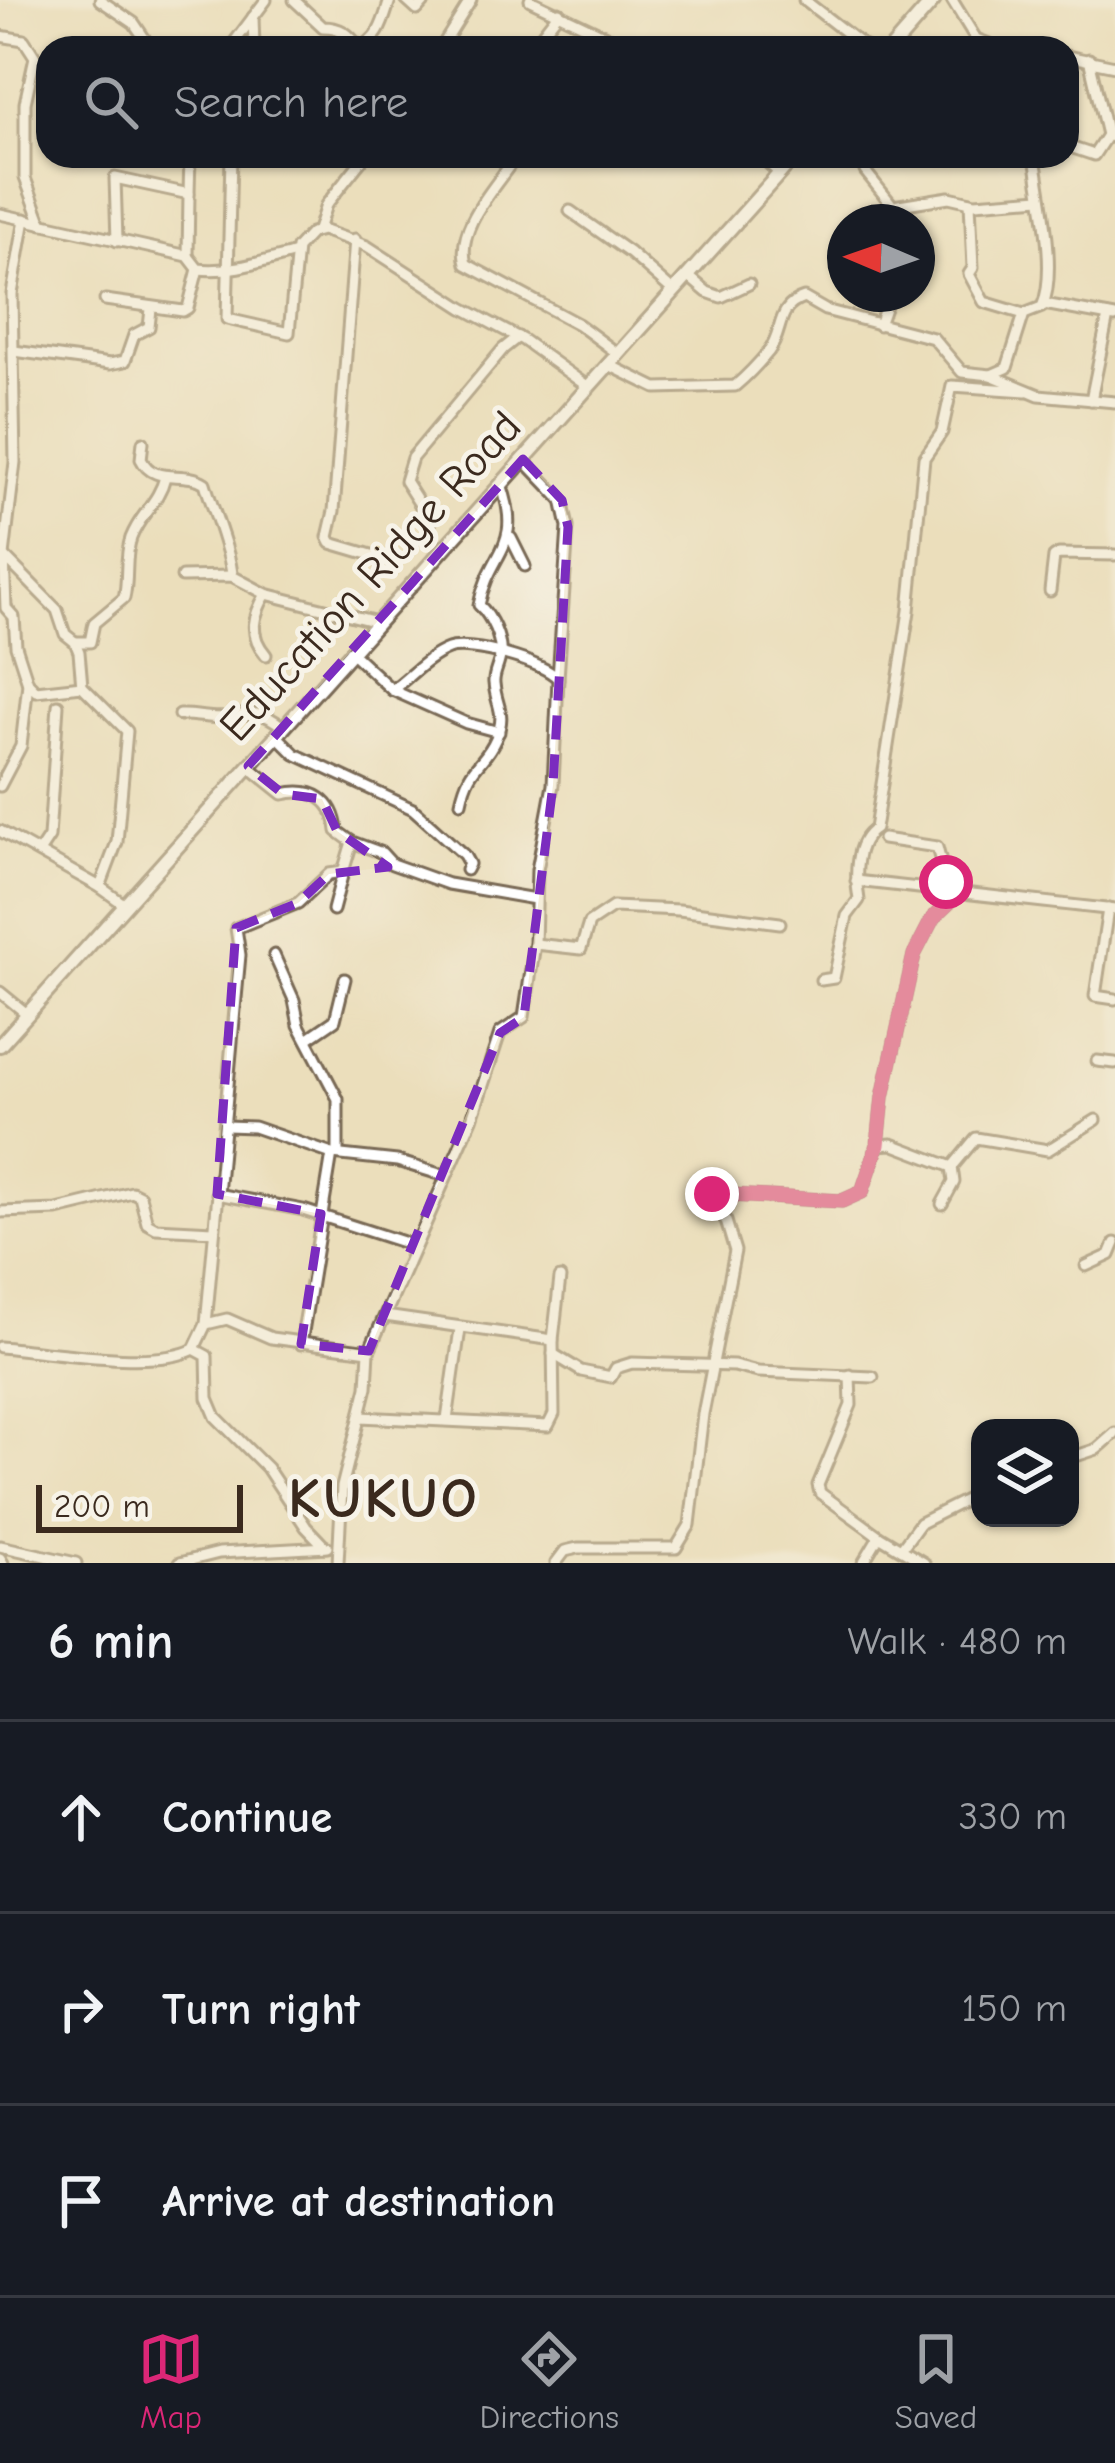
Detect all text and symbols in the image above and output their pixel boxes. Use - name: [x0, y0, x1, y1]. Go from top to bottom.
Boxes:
- search box: [36, 36, 1079, 168]
- icon: search: [78, 69, 144, 135]
- text: Search here: [174, 76, 408, 128]
- north arrow: [827, 204, 935, 312]
- street label: Education Ridge Road: [208, 401, 532, 751]
- route start: [919, 855, 973, 909]
- route end: [685, 1167, 739, 1221]
- map controls: [971, 1419, 1079, 1527]
- button: layers: [971, 1419, 1079, 1527]
- district label: KUKUO: [288, 1466, 480, 1531]
- scale bar: [36, 1479, 243, 1532]
- text: 200 m: [54, 1487, 150, 1525]
- text: 6 min: [48, 1612, 174, 1671]
- text: Walk · 480 m: [847, 1619, 1067, 1664]
- icon: ahead: [48, 1784, 114, 1850]
- text: Continue: [162, 1791, 332, 1843]
- text: 330 m: [959, 1794, 1067, 1839]
- icon: right: [48, 1976, 114, 2042]
- text: Turn right: [162, 1983, 360, 2035]
- text: 150 m: [961, 1986, 1067, 2031]
- icon: arrive: [48, 2168, 114, 2234]
- text: Arrive at destination: [162, 2175, 555, 2227]
- tab: Map: [138, 2326, 204, 2436]
- tab: Directions: [480, 2326, 619, 2436]
- tab: Saved: [895, 2326, 977, 2436]

